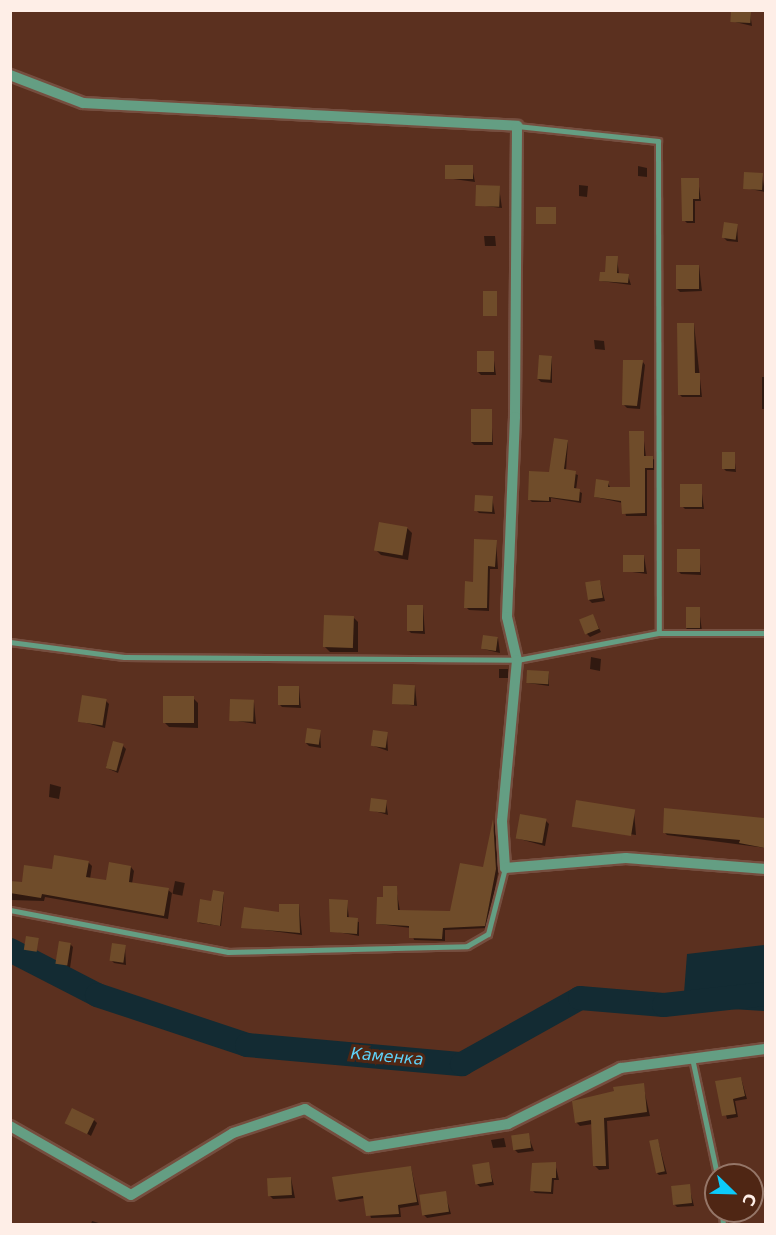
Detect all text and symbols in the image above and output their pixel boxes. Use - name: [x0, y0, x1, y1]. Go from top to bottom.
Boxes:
- water label: Каменка: [350, 1044, 424, 1070]
- north arrow: [704, 1163, 764, 1223]
- text: С: [738, 1190, 760, 1209]

